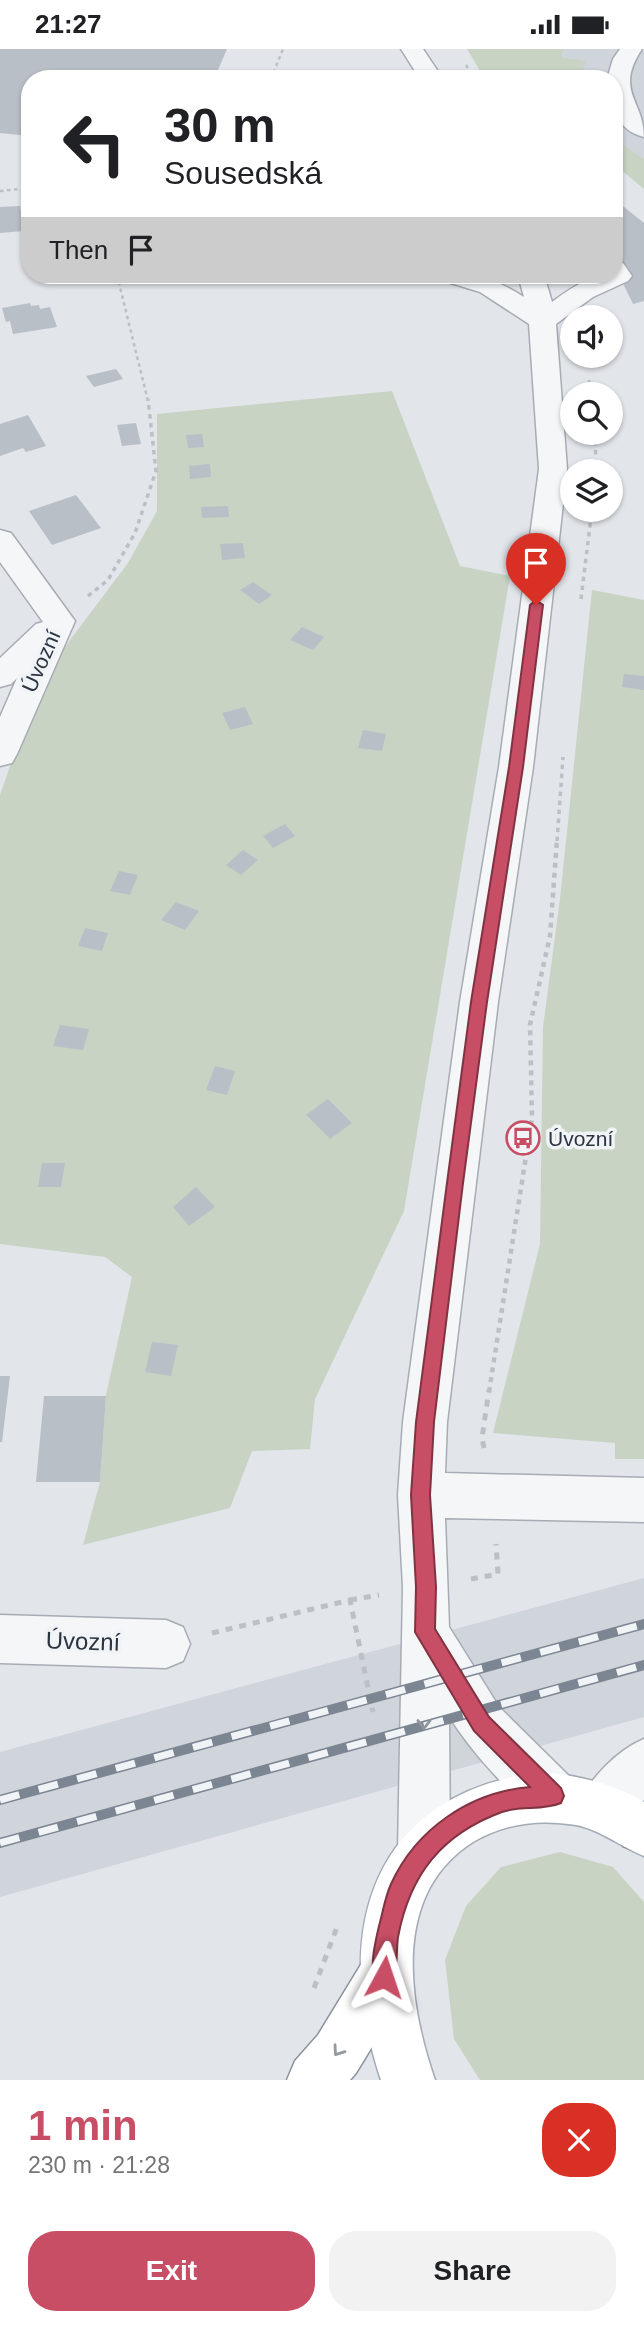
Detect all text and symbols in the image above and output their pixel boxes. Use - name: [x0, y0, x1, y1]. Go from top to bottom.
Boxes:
- text: 21:27: [35, 9, 102, 39]
- icon: left: [49, 98, 140, 189]
- text: 30 m: [164, 98, 276, 152]
- text: Sousedská: [164, 155, 322, 191]
- icon: arrive: [122, 231, 160, 269]
- text: Then: [49, 235, 108, 265]
- map controls: [560, 305, 623, 522]
- button: sound: [560, 305, 623, 368]
- button: search: [560, 382, 623, 445]
- button: layers: [560, 459, 623, 522]
- pin: [506, 533, 566, 605]
- icon: arrive: [517, 544, 555, 582]
- street label: Úvozní: [17, 626, 65, 696]
- bus stop icon: Úvozní: [504, 1119, 542, 1157]
- place label: Úvozní: [548, 1127, 614, 1150]
- street label: Úvozní: [45, 1626, 121, 1656]
- one-way arrow: [416, 1720, 432, 1730]
- position arrow: [347, 1940, 421, 2014]
- one-way arrow: [334, 2043, 346, 2056]
- text: 1 min: [28, 2102, 138, 2149]
- button: close: [542, 2103, 616, 2177]
- text: 230 m · 21:28: [28, 2152, 170, 2178]
- button: Exit: [28, 2231, 315, 2311]
- button: Share: [329, 2231, 616, 2311]

